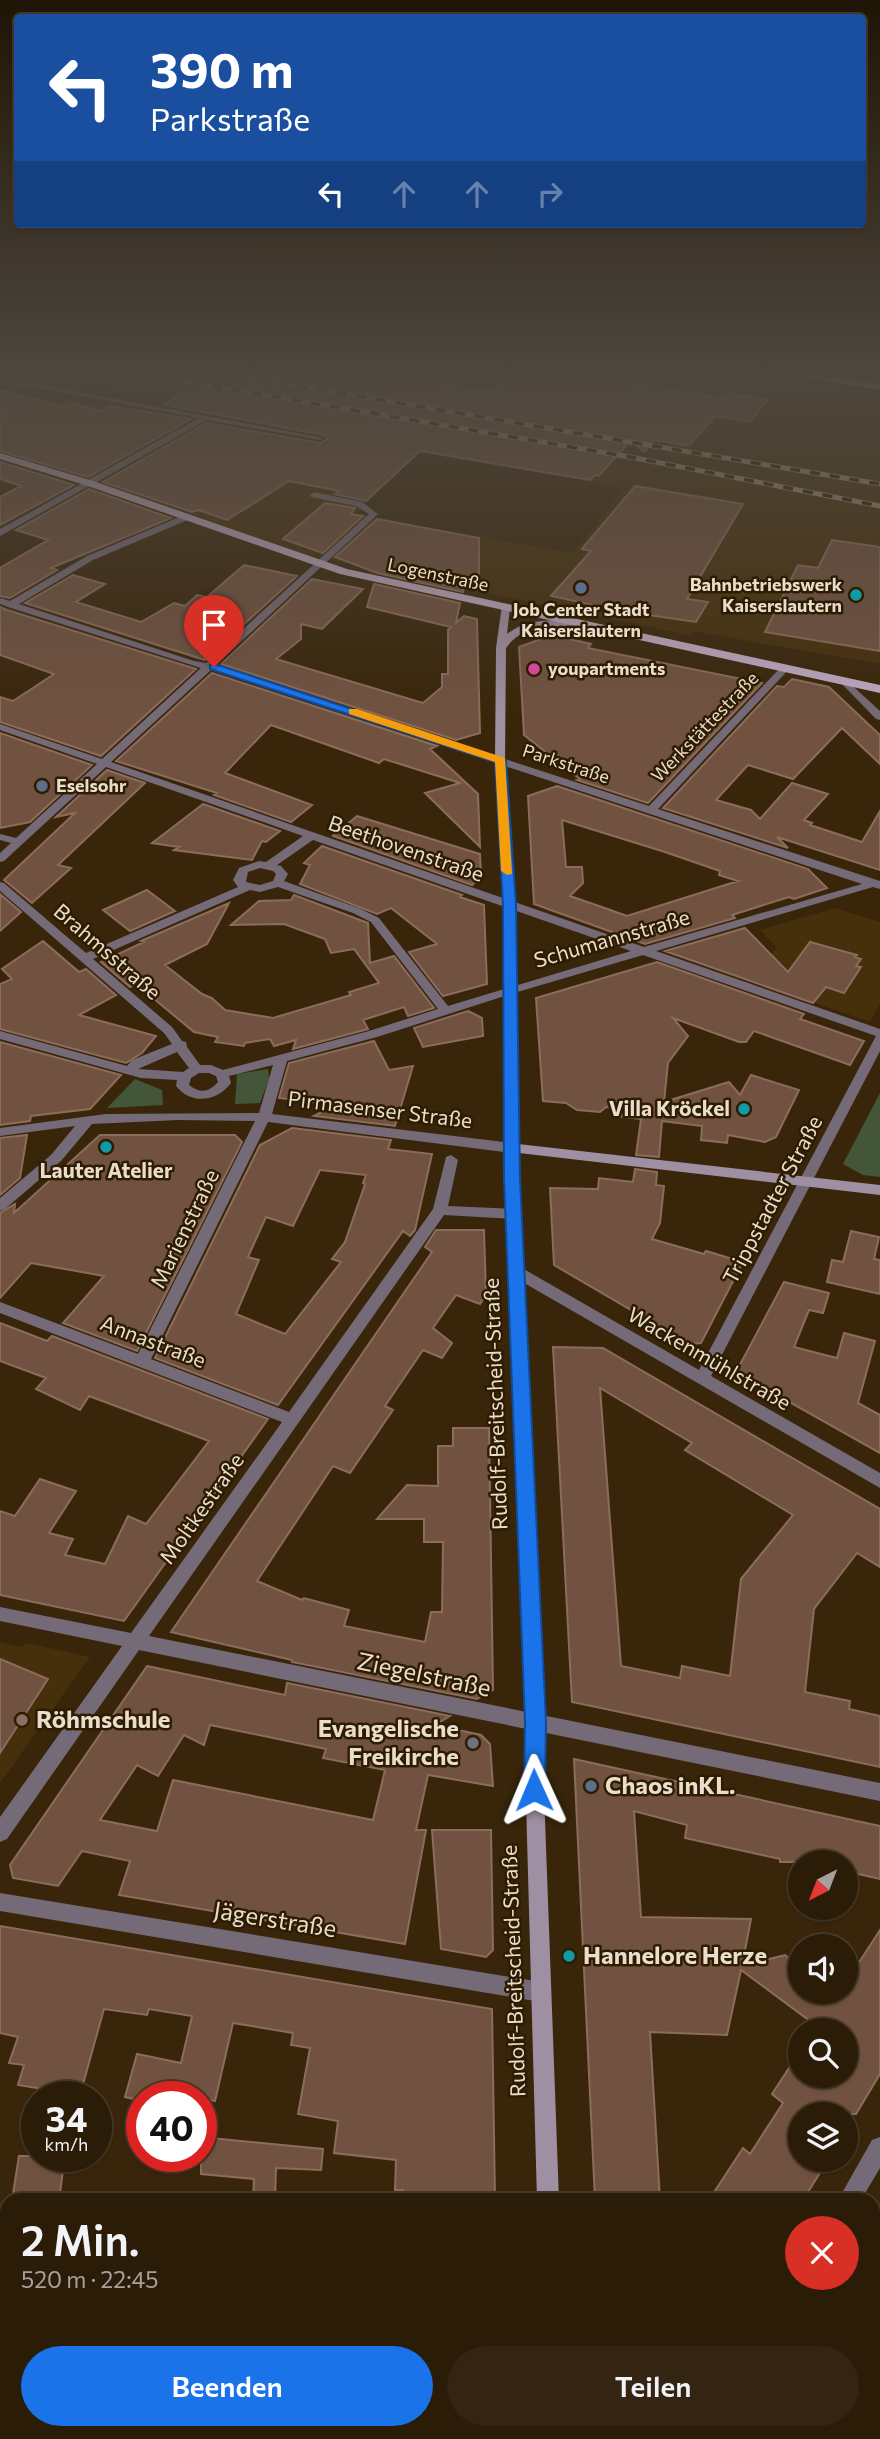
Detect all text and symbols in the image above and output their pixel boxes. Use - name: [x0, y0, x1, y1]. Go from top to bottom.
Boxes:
- text: 390 m: [150, 38, 293, 98]
- icon: left: [35, 42, 126, 133]
- text: Parkstraße: [150, 98, 310, 138]
- icon: left: [312, 175, 350, 213]
- icon: ahead: [385, 175, 423, 213]
- icon: ahead: [458, 175, 496, 213]
- icon: right: [531, 175, 569, 213]
- street label: Logenstraße: [386, 553, 491, 595]
- place label: Bahnbetriebswerk Kaiserslautern: [690, 573, 843, 616]
- marker: Job Center Stadt Kaiserslautern: [573, 580, 589, 596]
- marker: Bahnbetriebswerk Kaiserslautern: [848, 587, 864, 603]
- pin: [184, 595, 244, 667]
- place label: Job Center Stadt Kaiserslautern: [513, 598, 650, 641]
- icon: arrive: [195, 606, 233, 644]
- place label: youpartments: [548, 657, 665, 679]
- marker: youpartments: [526, 661, 542, 677]
- street label: Werkstättestraße: [646, 667, 763, 786]
- street label: Parkstraße: [520, 739, 613, 787]
- place label: Eselsohr: [56, 774, 127, 796]
- marker: Eselsohr: [34, 778, 50, 794]
- street label: Beethovenstraße: [325, 809, 488, 886]
- street label: Brahmsstraße: [49, 898, 167, 1004]
- street label: Schumannstraße: [531, 903, 692, 972]
- street label: Pirmasenser Straße: [287, 1085, 474, 1132]
- place label: Villa Kröckel: [609, 1095, 730, 1120]
- marker: Villa Kröckel: [736, 1101, 752, 1117]
- street label: Trippstadter Straße: [717, 1111, 827, 1288]
- marker: Lauter Atelier: [98, 1139, 114, 1155]
- place label: Lauter Atelier: [39, 1157, 173, 1182]
- street label: Marienstraße: [144, 1165, 223, 1292]
- street label: Rudolf-Breitscheid-Straße: [478, 1278, 511, 1531]
- street label: Wackenmühlstraße: [624, 1301, 796, 1415]
- street label: Annastraße: [97, 1309, 210, 1372]
- street label: Moltkestraße: [153, 1448, 248, 1568]
- street label: Ziegelstraße: [355, 1645, 494, 1702]
- place label: Röhmschule: [36, 1704, 170, 1733]
- marker: Röhmschule: [14, 1712, 30, 1728]
- place label: Evangelische Freikirche: [318, 1713, 459, 1770]
- marker: Evangelische Freikirche: [465, 1735, 481, 1751]
- position arrow: [497, 1753, 571, 1827]
- place label: Chaos inKL.: [605, 1770, 735, 1799]
- marker: Chaos inKL.: [583, 1778, 599, 1794]
- street label: Rudolf-Breitscheid-Straße: [496, 1845, 529, 2098]
- north arrow: [788, 1850, 858, 1920]
- map controls: [788, 1850, 858, 2172]
- street label: Jägerstraße: [212, 1895, 339, 1943]
- button: sound: [788, 1934, 858, 2004]
- place label: Hannelore Herze: [583, 1940, 767, 1969]
- marker: Hannelore Herze: [561, 1948, 577, 1964]
- button: search: [788, 2018, 858, 2088]
- speed limit sign: 40: [126, 2081, 217, 2172]
- text: 34: [46, 2096, 87, 2139]
- button: layers: [788, 2102, 858, 2172]
- text: km/h: [45, 2133, 88, 2155]
- text: 2 Min.: [21, 2213, 139, 2265]
- button: close: [785, 2216, 859, 2290]
- text: 520 m · 22:45: [21, 2265, 159, 2293]
- button: Beenden: [21, 2346, 433, 2426]
- button: Teilen: [447, 2346, 859, 2426]

